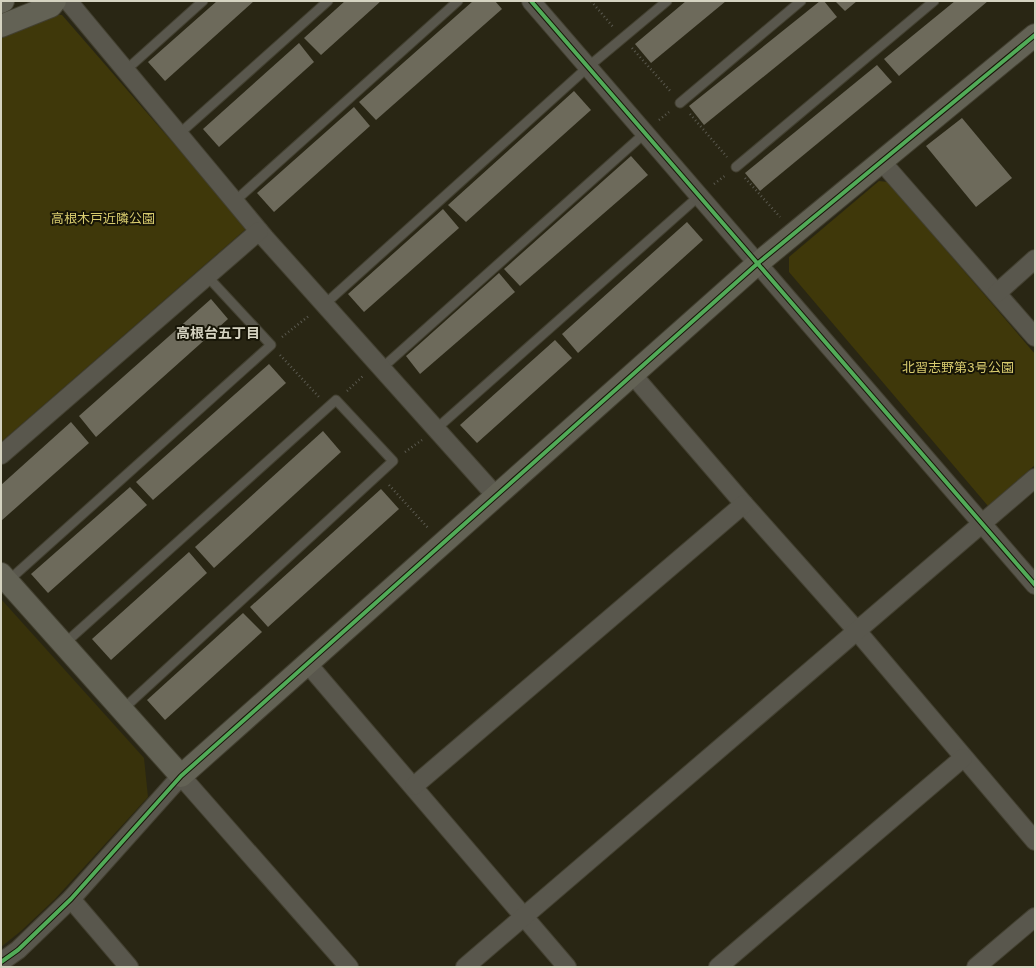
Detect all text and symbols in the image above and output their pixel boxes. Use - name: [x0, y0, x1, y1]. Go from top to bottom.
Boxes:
- park label: 高根木戸近隣公園: [51, 212, 155, 228]
- district label: 高根台五丁目: [176, 326, 260, 343]
- park label: 北習志野第3号公園: [902, 360, 1014, 377]

